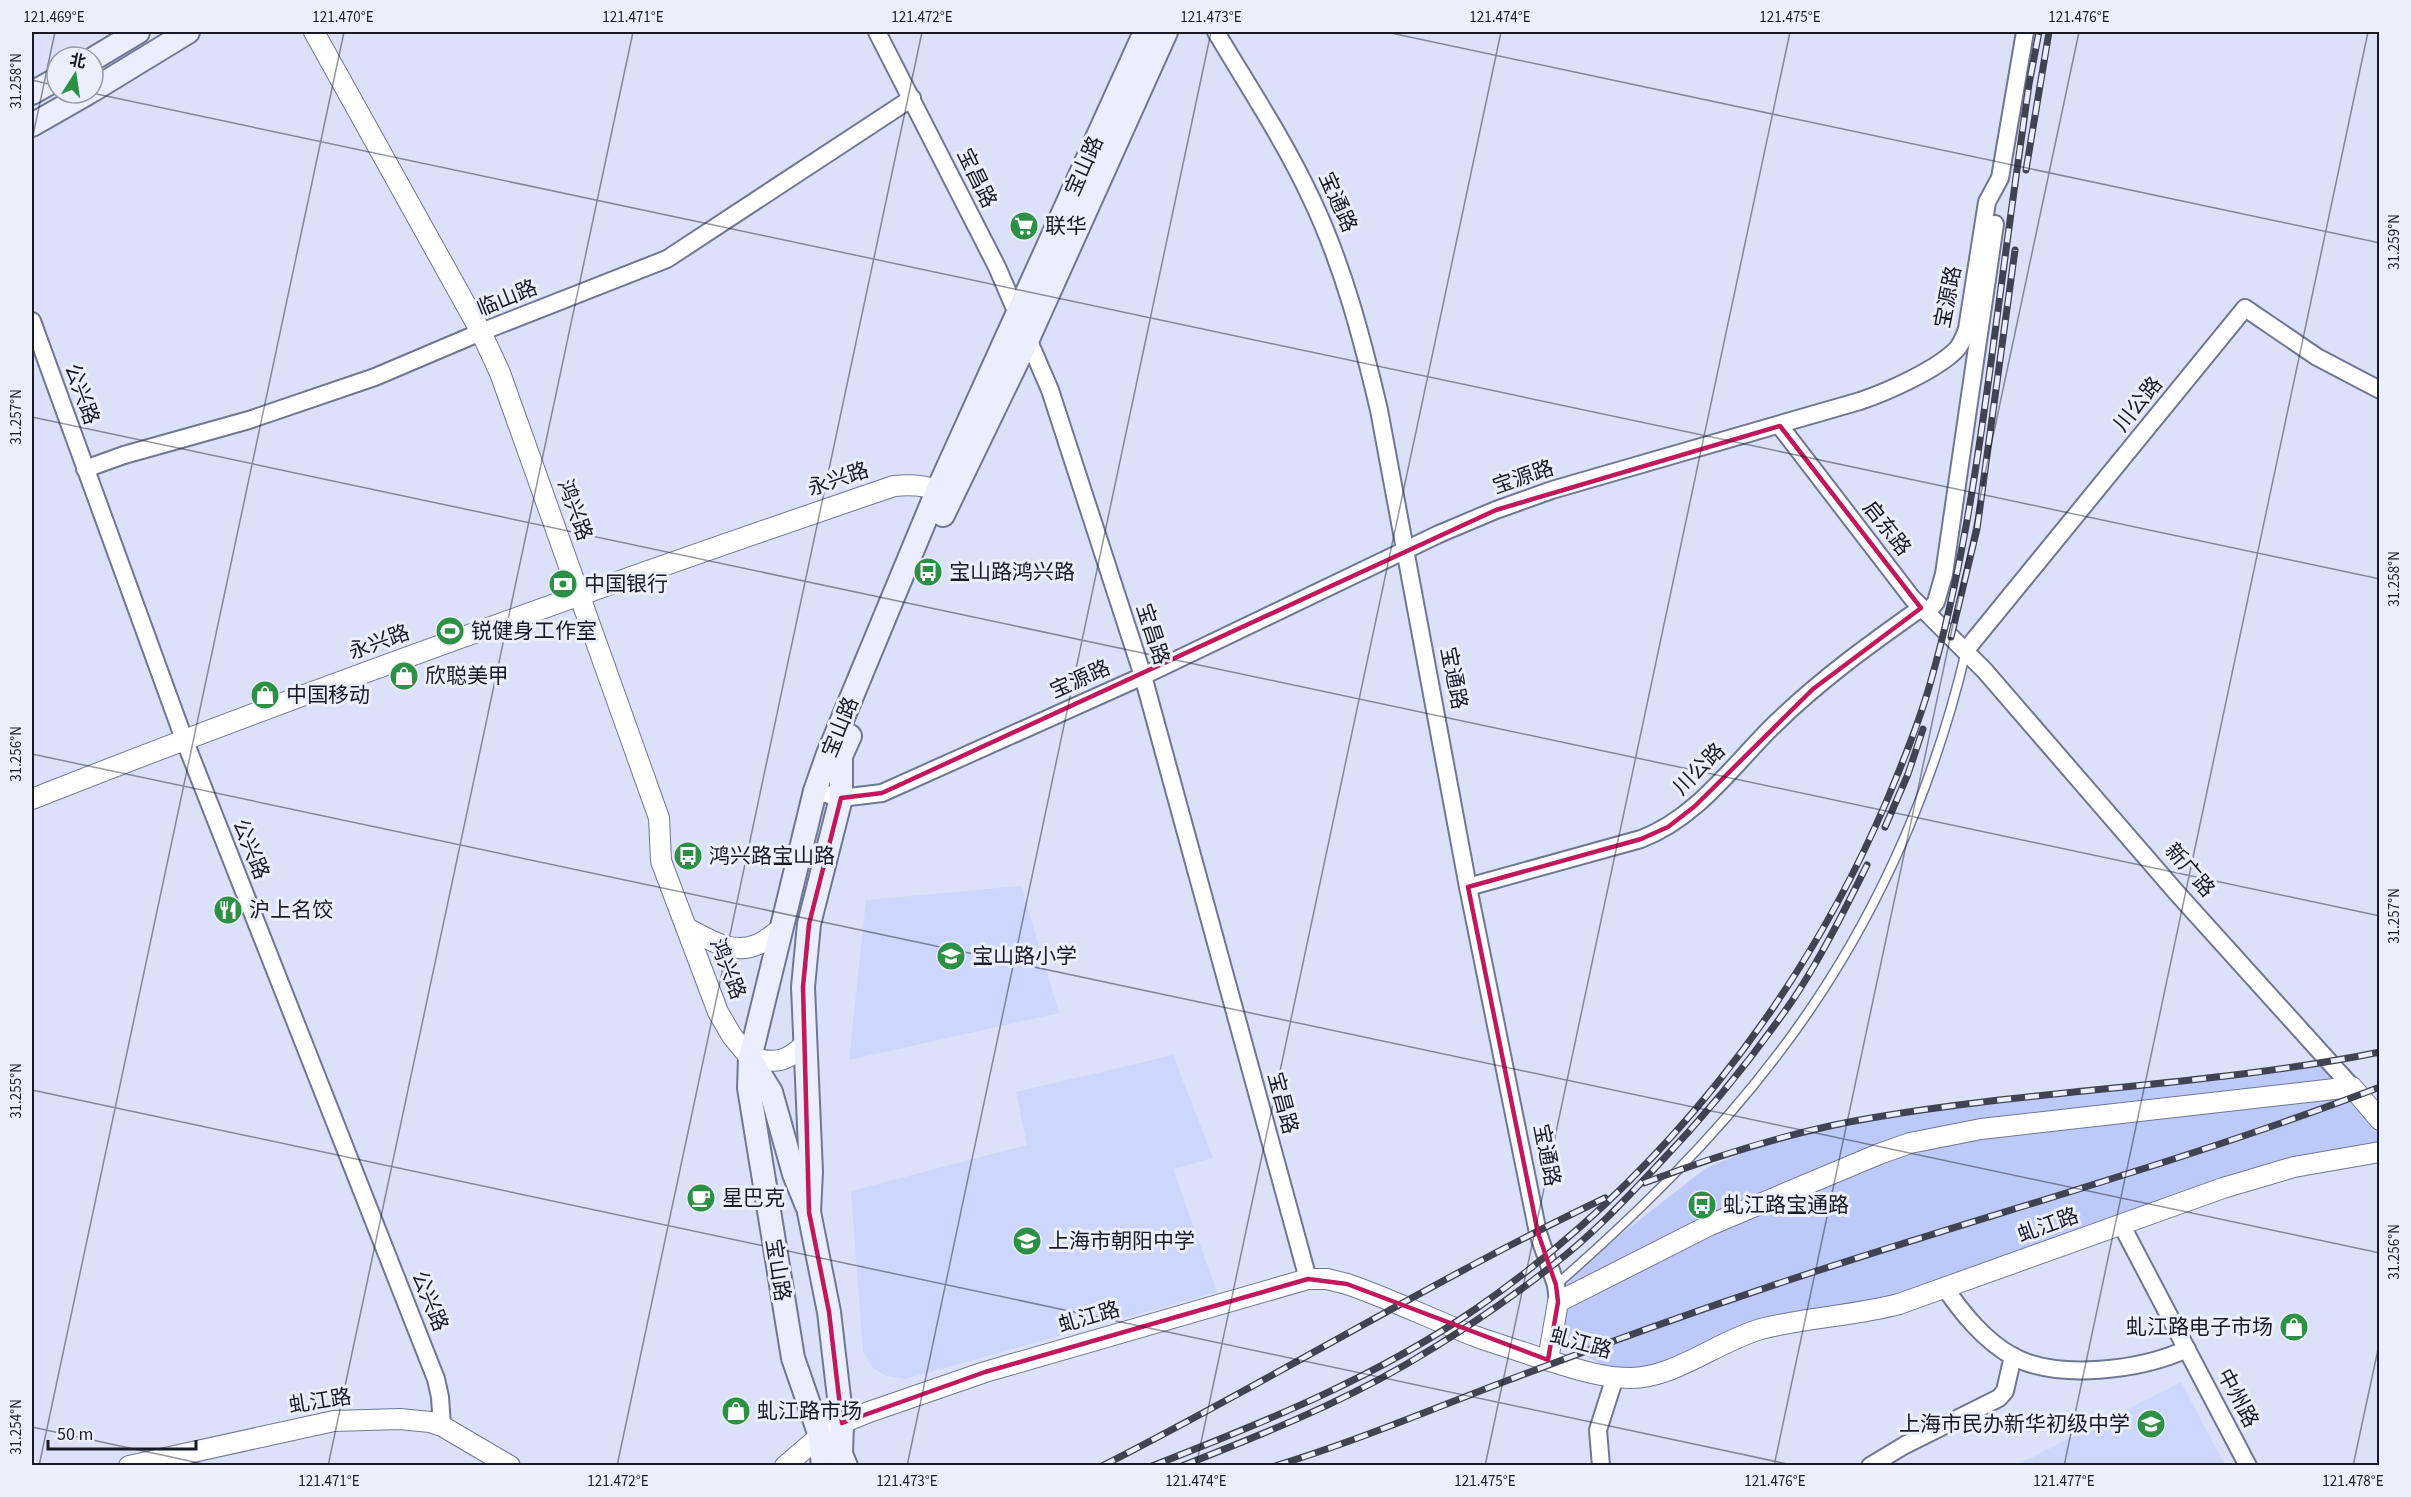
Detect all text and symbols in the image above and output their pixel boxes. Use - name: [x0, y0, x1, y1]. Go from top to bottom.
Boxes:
- text: 121.469°E: [23, 7, 85, 28]
- text: 121.470°E: [312, 7, 374, 28]
- text: 121.471°E: [602, 7, 664, 28]
- text: 121.472°E: [891, 7, 953, 28]
- text: 121.473°E: [1180, 7, 1242, 28]
- text: 121.474°E: [1469, 7, 1531, 28]
- text: 121.475°E: [1759, 7, 1821, 28]
- text: 121.476°E: [2048, 7, 2110, 28]
- north arrow: [45, 45, 105, 105]
- text: 北: [68, 49, 88, 74]
- text: 31.258°N: [6, 53, 27, 109]
- street label: 宝山路: [1057, 131, 1111, 201]
- street label: 宝昌路: [950, 143, 1004, 213]
- street label: 宝通路: [1311, 167, 1365, 237]
- supermarket icon: 联华: [1008, 210, 1040, 242]
- place label: 联华: [1045, 211, 1087, 241]
- text: 31.259°N: [2384, 214, 2405, 270]
- street label: 宝源路: [1927, 263, 1969, 331]
- street label: 临山路: [472, 272, 542, 324]
- street label: 公兴路: [57, 359, 107, 429]
- street label: 川公路: [2107, 370, 2169, 438]
- text: 31.257°N: [6, 389, 27, 445]
- street label: 宝源路: [1488, 453, 1558, 501]
- street label: 永兴路: [803, 455, 873, 503]
- street label: 鸿兴路: [550, 475, 600, 545]
- street label: 启东路: [1856, 494, 1918, 562]
- text: 31.258°N: [2384, 551, 2405, 607]
- bus stop icon: 宝山路鸿兴路: [912, 556, 944, 588]
- place label: 宝山路鸿兴路: [949, 557, 1075, 587]
- bank icon: 中国银行: [547, 568, 579, 600]
- place label: 中国银行: [584, 569, 668, 599]
- street label: 宝昌路: [1129, 599, 1177, 669]
- sports icon: 锐健身工作室: [434, 615, 466, 647]
- place label: 锐健身工作室: [471, 616, 597, 646]
- street label: 永兴路: [344, 617, 414, 667]
- street label: 宝通路: [1433, 644, 1475, 712]
- street label: 宝源路: [1045, 652, 1115, 706]
- shop icon: 欣聪美甲: [388, 660, 420, 692]
- place label: 欣聪美甲: [425, 661, 509, 691]
- shop icon: 中国移动: [249, 679, 281, 711]
- place label: 中国移动: [286, 680, 370, 710]
- street label: 宝山路: [814, 692, 866, 762]
- text: 31.256°N: [6, 726, 27, 782]
- street label: 川公路: [1666, 736, 1732, 802]
- street label: 公兴路: [225, 814, 277, 884]
- street label: 新广路: [2158, 836, 2222, 904]
- bus stop icon: 鸿兴路宝山路: [672, 840, 704, 872]
- place label: 鸿兴路宝山路: [709, 841, 835, 871]
- text: 31.257°N: [2384, 888, 2405, 944]
- restaurant icon: 沪上名饺: [212, 894, 244, 926]
- place label: 沪上名饺: [249, 895, 333, 925]
- street label: 鸿兴路: [703, 934, 753, 1004]
- school or university icon: 宝山路小学: [935, 940, 967, 972]
- place label: 宝山路小学: [972, 941, 1077, 971]
- text: 31.255°N: [6, 1063, 27, 1119]
- street label: 宝昌路: [1260, 1069, 1306, 1137]
- street label: 宝通路: [1526, 1121, 1568, 1189]
- cafe icon: 星巴克: [685, 1182, 717, 1214]
- place label: 星巴克: [722, 1183, 785, 1213]
- bus stop icon: 虬江路宝通路: [1686, 1189, 1718, 1221]
- place label: 虬江路宝通路: [1723, 1190, 1849, 1220]
- street label: 虬江路: [2013, 1200, 2083, 1250]
- text: 31.256°N: [2384, 1224, 2405, 1280]
- school or university icon: 上海市朝阳中学: [1011, 1225, 1043, 1257]
- place label: 上海市朝阳中学: [1048, 1226, 1195, 1256]
- street label: 宝山路: [758, 1237, 798, 1303]
- street label: 公兴路: [404, 1266, 456, 1336]
- street label: 虬江路: [1055, 1294, 1123, 1340]
- shop icon: 虬江路电子市场: [2278, 1311, 2310, 1343]
- place label: 虬江路电子市场: [2126, 1312, 2273, 1342]
- street label: 虬江路: [1547, 1320, 1615, 1366]
- street label: 中州路: [2210, 1363, 2266, 1433]
- street label: 虬江路: [287, 1381, 353, 1421]
- shop icon: 虬江路市场: [720, 1395, 752, 1427]
- place label: 虬江路市场: [757, 1396, 862, 1426]
- text: 31.254°N: [6, 1399, 27, 1455]
- school or university icon: 上海市民办新华初级中学: [2135, 1408, 2167, 1440]
- place label: 上海市民办新华初级中学: [1899, 1409, 2130, 1439]
- scale bar: [48, 1413, 196, 1451]
- text: 50 m: [57, 1422, 93, 1447]
- text: 121.471°E: [298, 1471, 360, 1492]
- text: 121.472°E: [587, 1471, 649, 1492]
- text: 121.473°E: [876, 1471, 938, 1492]
- text: 121.474°E: [1165, 1471, 1227, 1492]
- text: 121.475°E: [1454, 1471, 1516, 1492]
- text: 121.476°E: [1744, 1471, 1806, 1492]
- text: 121.477°E: [2033, 1471, 2095, 1492]
- text: 121.478°E: [2322, 1471, 2384, 1492]

